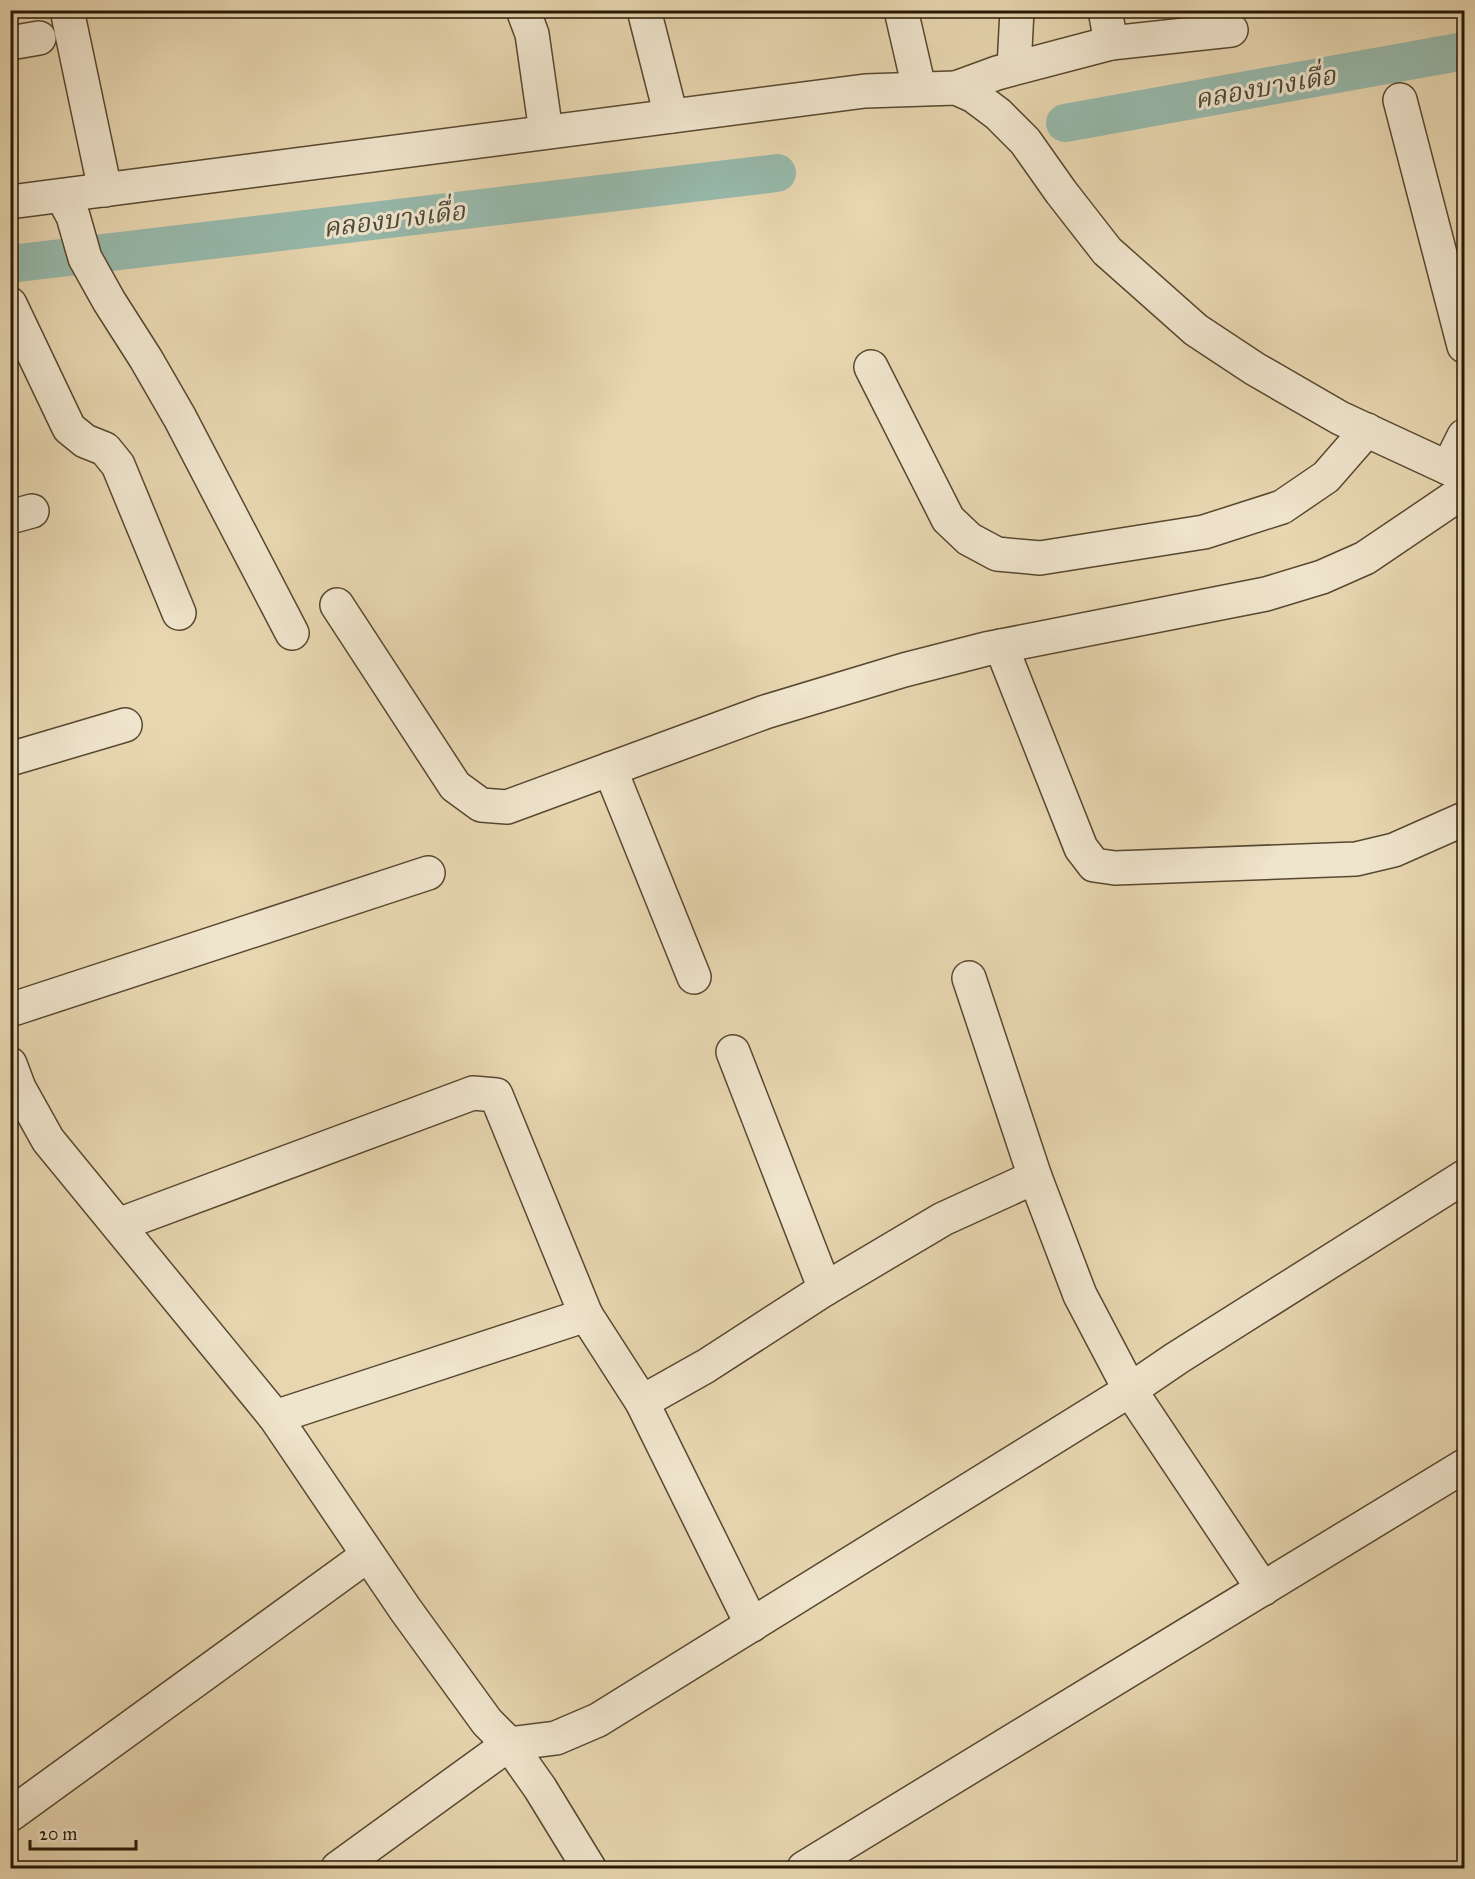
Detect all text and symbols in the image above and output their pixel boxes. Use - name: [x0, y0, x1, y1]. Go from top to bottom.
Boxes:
- water label: คลองบางเดื่อ: [1191, 56, 1339, 115]
- water label: คลองบางเดื่อ: [321, 191, 468, 244]
- scale bar: [30, 1813, 136, 1851]
- text: 20 m: [39, 1823, 77, 1845]

